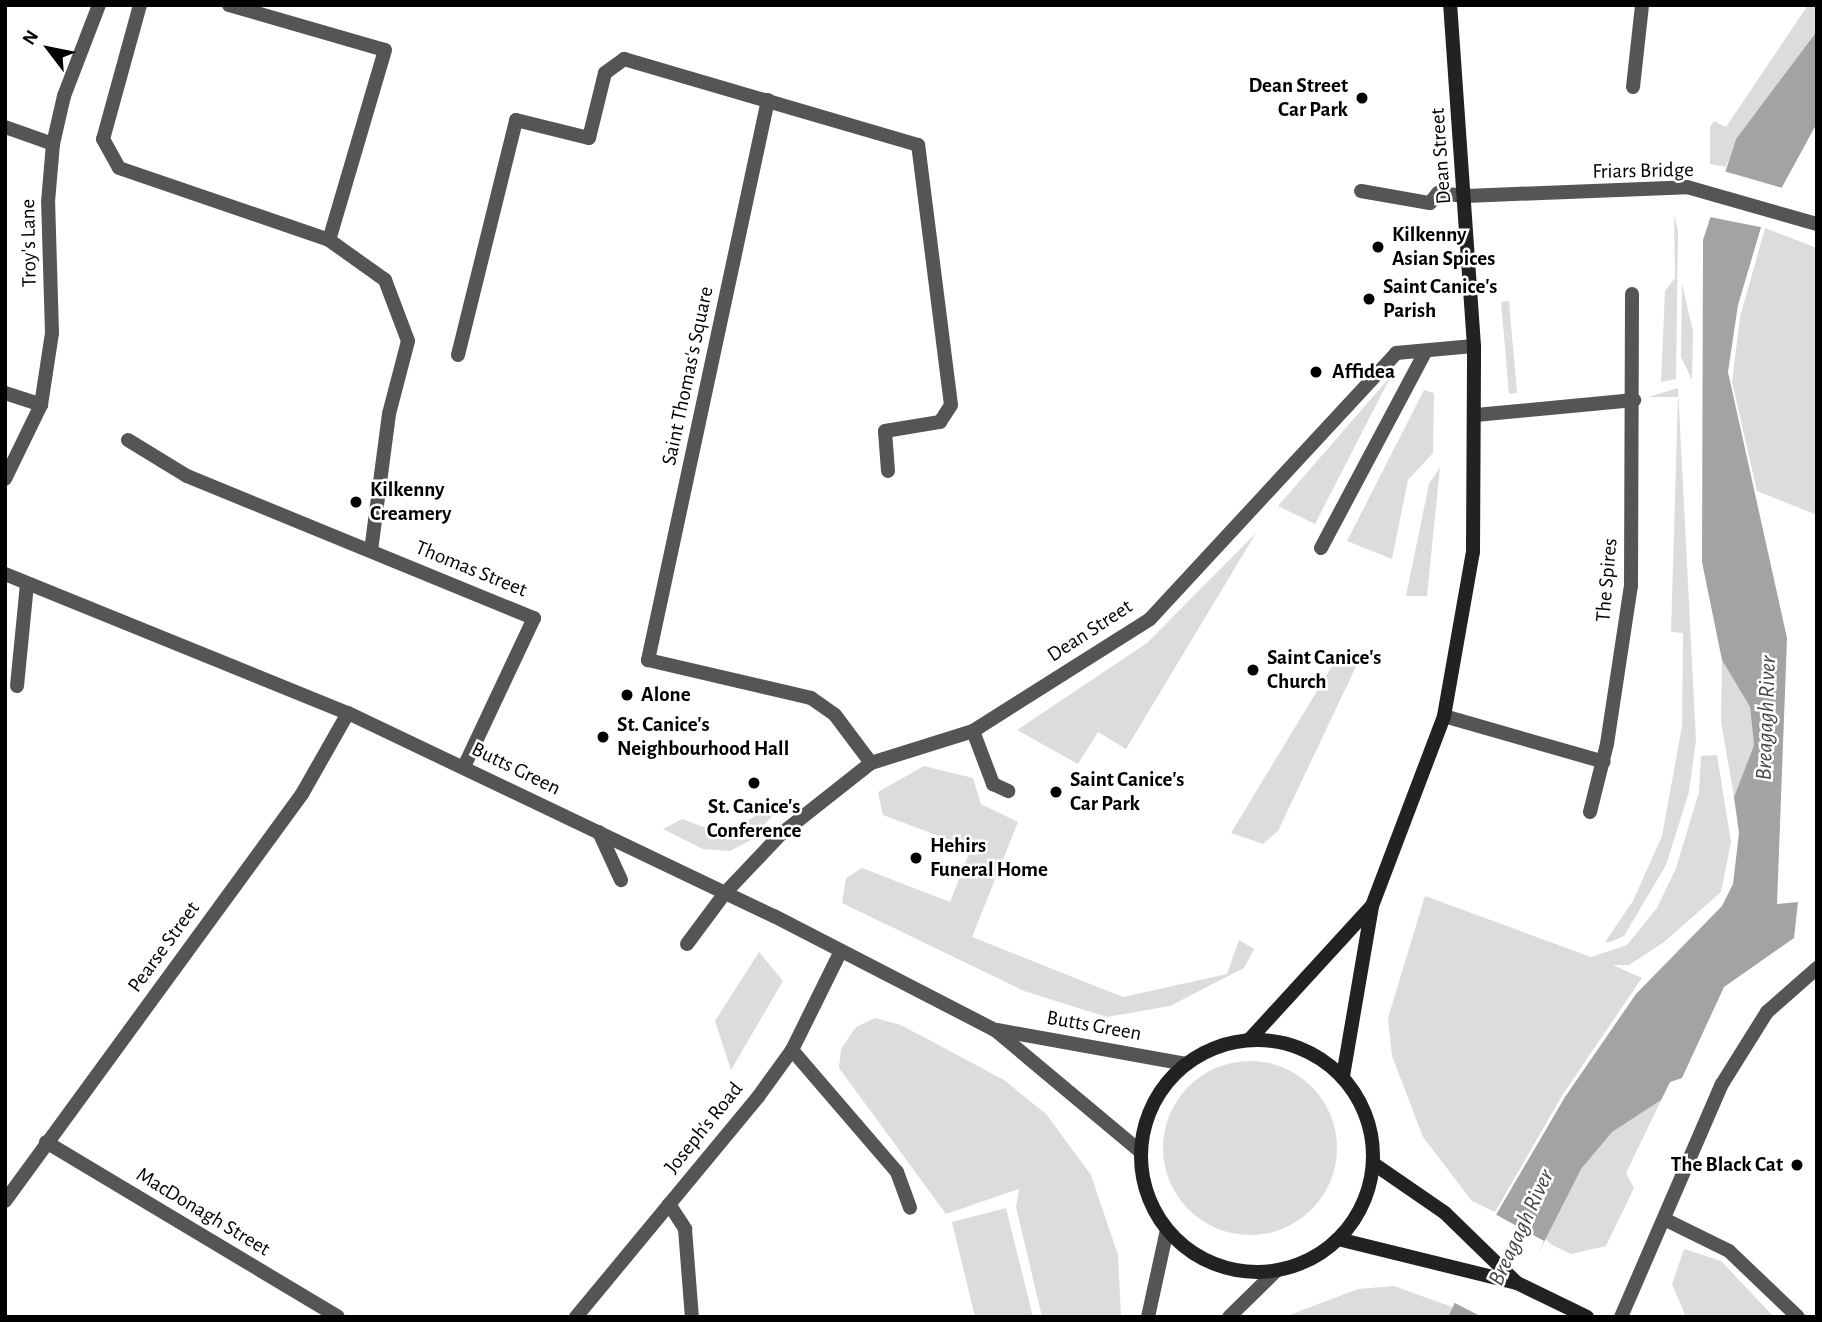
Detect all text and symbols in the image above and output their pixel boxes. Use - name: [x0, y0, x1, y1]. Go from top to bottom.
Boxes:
- north arrow: [14, 14, 84, 84]
- text: N: [19, 27, 42, 48]
- place label: Dean Street Car Park: [1248, 73, 1348, 123]
- marker: Dean Street Car Park: [1354, 90, 1370, 106]
- street label: Dean Street: [1425, 107, 1457, 205]
- street label: Friars Bridge: [1592, 158, 1694, 184]
- street label: Troy's Lane: [16, 199, 42, 287]
- place label: Kilkenny Asian Spices: [1392, 222, 1495, 272]
- marker: Kilkenny Asian Spices: [1370, 239, 1386, 255]
- place label: Saint Canice's Parish: [1383, 274, 1497, 324]
- street label: Saint Thomas's Square: [657, 284, 719, 468]
- marker: Saint Canice's Parish: [1361, 291, 1377, 307]
- place label: Affidea: [1332, 359, 1395, 385]
- marker: Affidea: [1306, 362, 1326, 382]
- place label: Kilkenny Creamery: [370, 477, 451, 527]
- marker: Kilkenny Creamery: [348, 494, 364, 510]
- street label: Thomas Street: [411, 535, 531, 603]
- street label: The Spires: [1591, 537, 1623, 623]
- street label: Dean Street: [1043, 594, 1137, 668]
- place label: Saint Canice's Church: [1267, 645, 1381, 695]
- water label: Breagagh River: [1751, 655, 1783, 781]
- marker: Saint Canice's Church: [1245, 662, 1261, 678]
- place label: Alone: [641, 682, 691, 708]
- marker: Alone: [619, 687, 635, 703]
- place label: St. Canice's Neighbourhood Hall: [617, 712, 789, 762]
- marker: St. Canice's Neighbourhood Hall: [595, 729, 611, 745]
- street label: Butts Green: [467, 737, 565, 801]
- place label: Saint Canice's Car Park: [1070, 767, 1184, 817]
- marker: St. Canice's Conference: [746, 775, 762, 791]
- marker: Saint Canice's Car Park: [1048, 784, 1064, 800]
- place label: St. Canice's Conference: [707, 794, 801, 844]
- place label: Hehirs Funeral Home: [930, 833, 1048, 883]
- marker: Hehirs Funeral Home: [908, 850, 924, 866]
- street label: Pearse Street: [123, 897, 205, 997]
- street label: Butts Green: [1045, 1005, 1143, 1047]
- street label: Joseph's Road: [659, 1077, 749, 1179]
- place label: The Black Cat: [1671, 1152, 1783, 1178]
- marker: The Black Cat: [1789, 1157, 1805, 1173]
- street label: MacDonagh Street: [131, 1162, 275, 1262]
- water label: Breagagh River: [1483, 1166, 1561, 1290]

